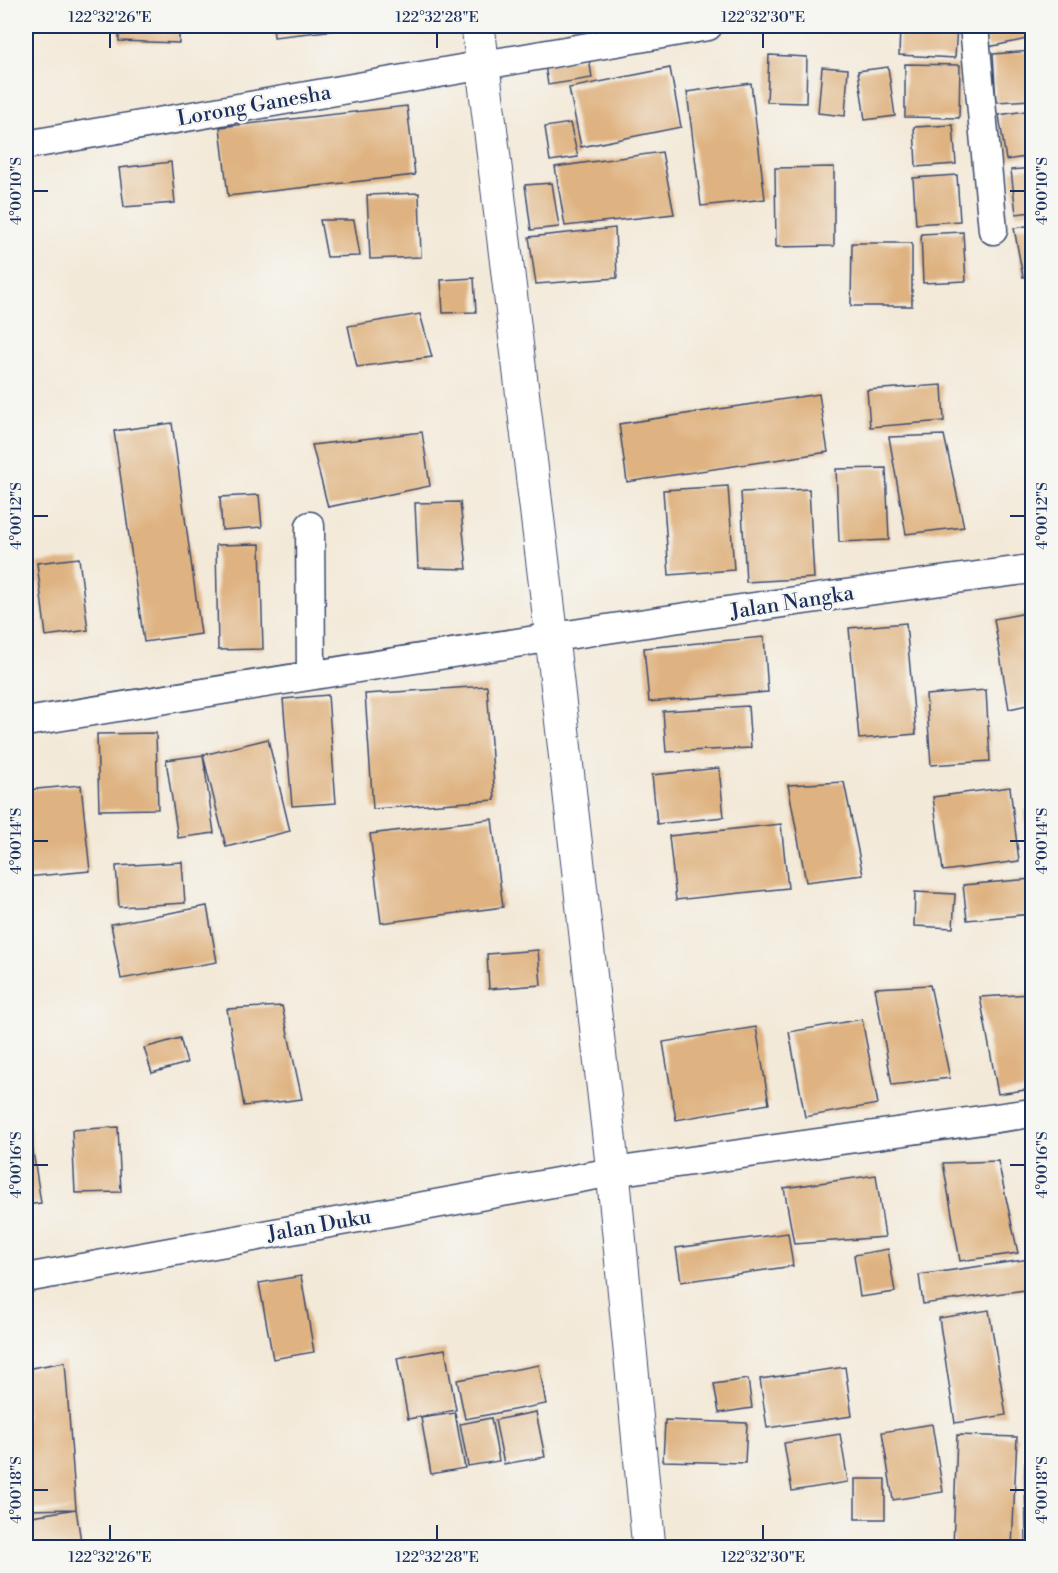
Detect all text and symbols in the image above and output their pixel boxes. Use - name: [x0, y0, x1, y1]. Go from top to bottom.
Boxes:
- text: 122°32'26"E: [68, 8, 152, 27]
- text: 122°32'28"E: [395, 8, 479, 27]
- text: 122°32'30"E: [721, 8, 805, 27]
- street label: Lorong Ganesha: [175, 80, 333, 132]
- text: 4°00'10"S: [7, 157, 26, 225]
- text: 4°00'10"S: [1033, 157, 1052, 225]
- text: 4°00'12"S: [7, 482, 26, 550]
- text: 4°00'12"S: [1033, 482, 1052, 550]
- street label: Jalan Nangka: [728, 580, 856, 626]
- text: 4°00'14"S: [7, 808, 26, 874]
- text: 4°00'14"S: [1033, 808, 1052, 874]
- text: 4°00'16"S: [7, 1131, 26, 1199]
- text: 4°00'16"S: [1033, 1131, 1052, 1199]
- street label: Jalan Duku: [264, 1204, 373, 1248]
- text: 4°00'18"S: [7, 1456, 26, 1524]
- text: 4°00'18"S: [1033, 1456, 1052, 1524]
- text: 122°32'26"E: [68, 1548, 152, 1567]
- text: 122°32'28"E: [395, 1548, 479, 1567]
- text: 122°32'30"E: [721, 1548, 805, 1567]

